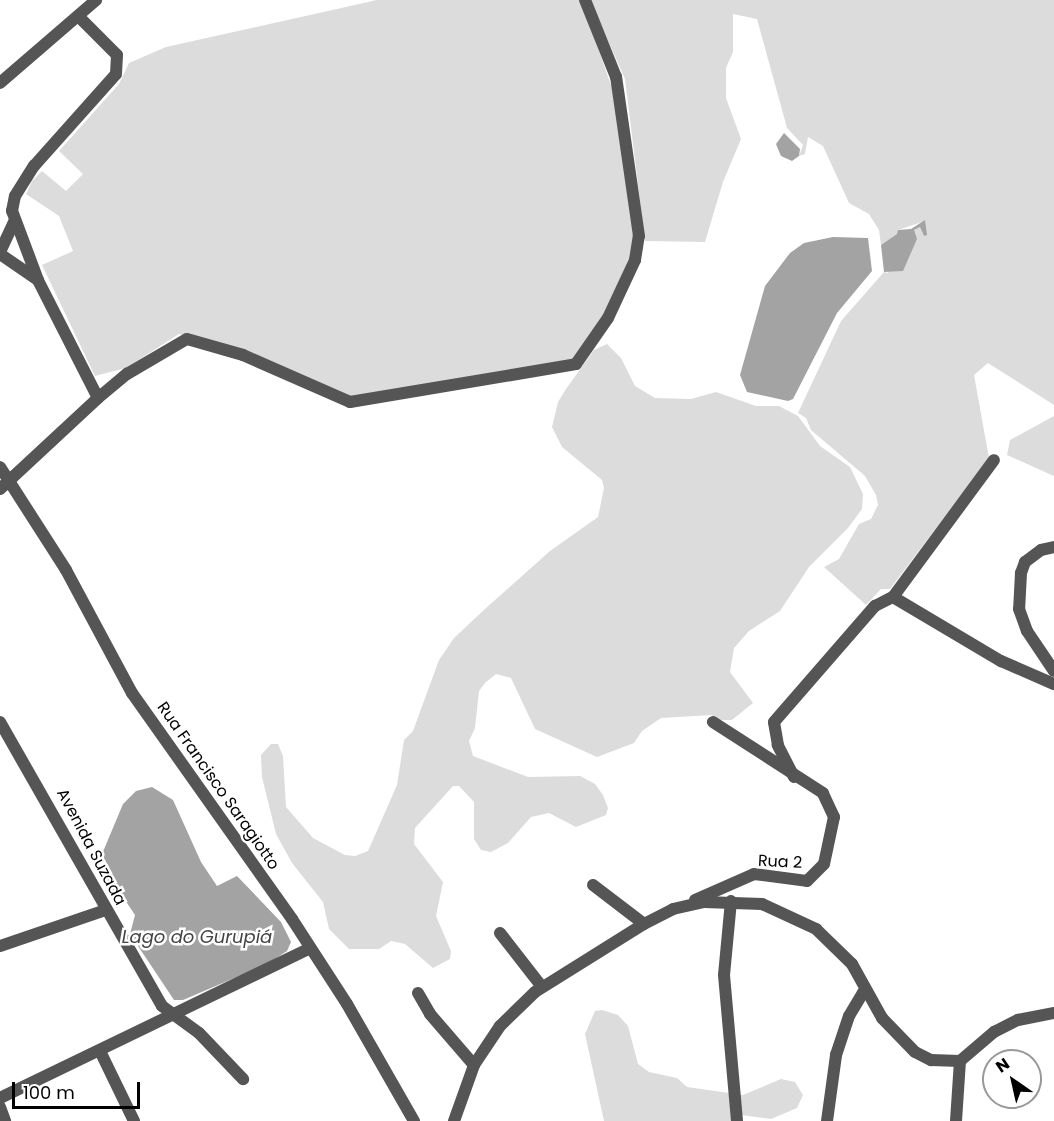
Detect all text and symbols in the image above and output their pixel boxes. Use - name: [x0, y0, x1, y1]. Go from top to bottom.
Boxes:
- street label: Rua Francisco Saragiotto: [153, 698, 283, 874]
- street label: Avenida Suzada: [52, 785, 130, 909]
- street label: Rua 2: [757, 851, 803, 873]
- water label: Lago do Gurupiá: [122, 926, 272, 948]
- north arrow: [982, 1049, 1042, 1109]
- text: N: [991, 1052, 1014, 1078]
- scale bar: [15, 1070, 142, 1108]
- text: 100 m: [23, 1080, 75, 1105]

